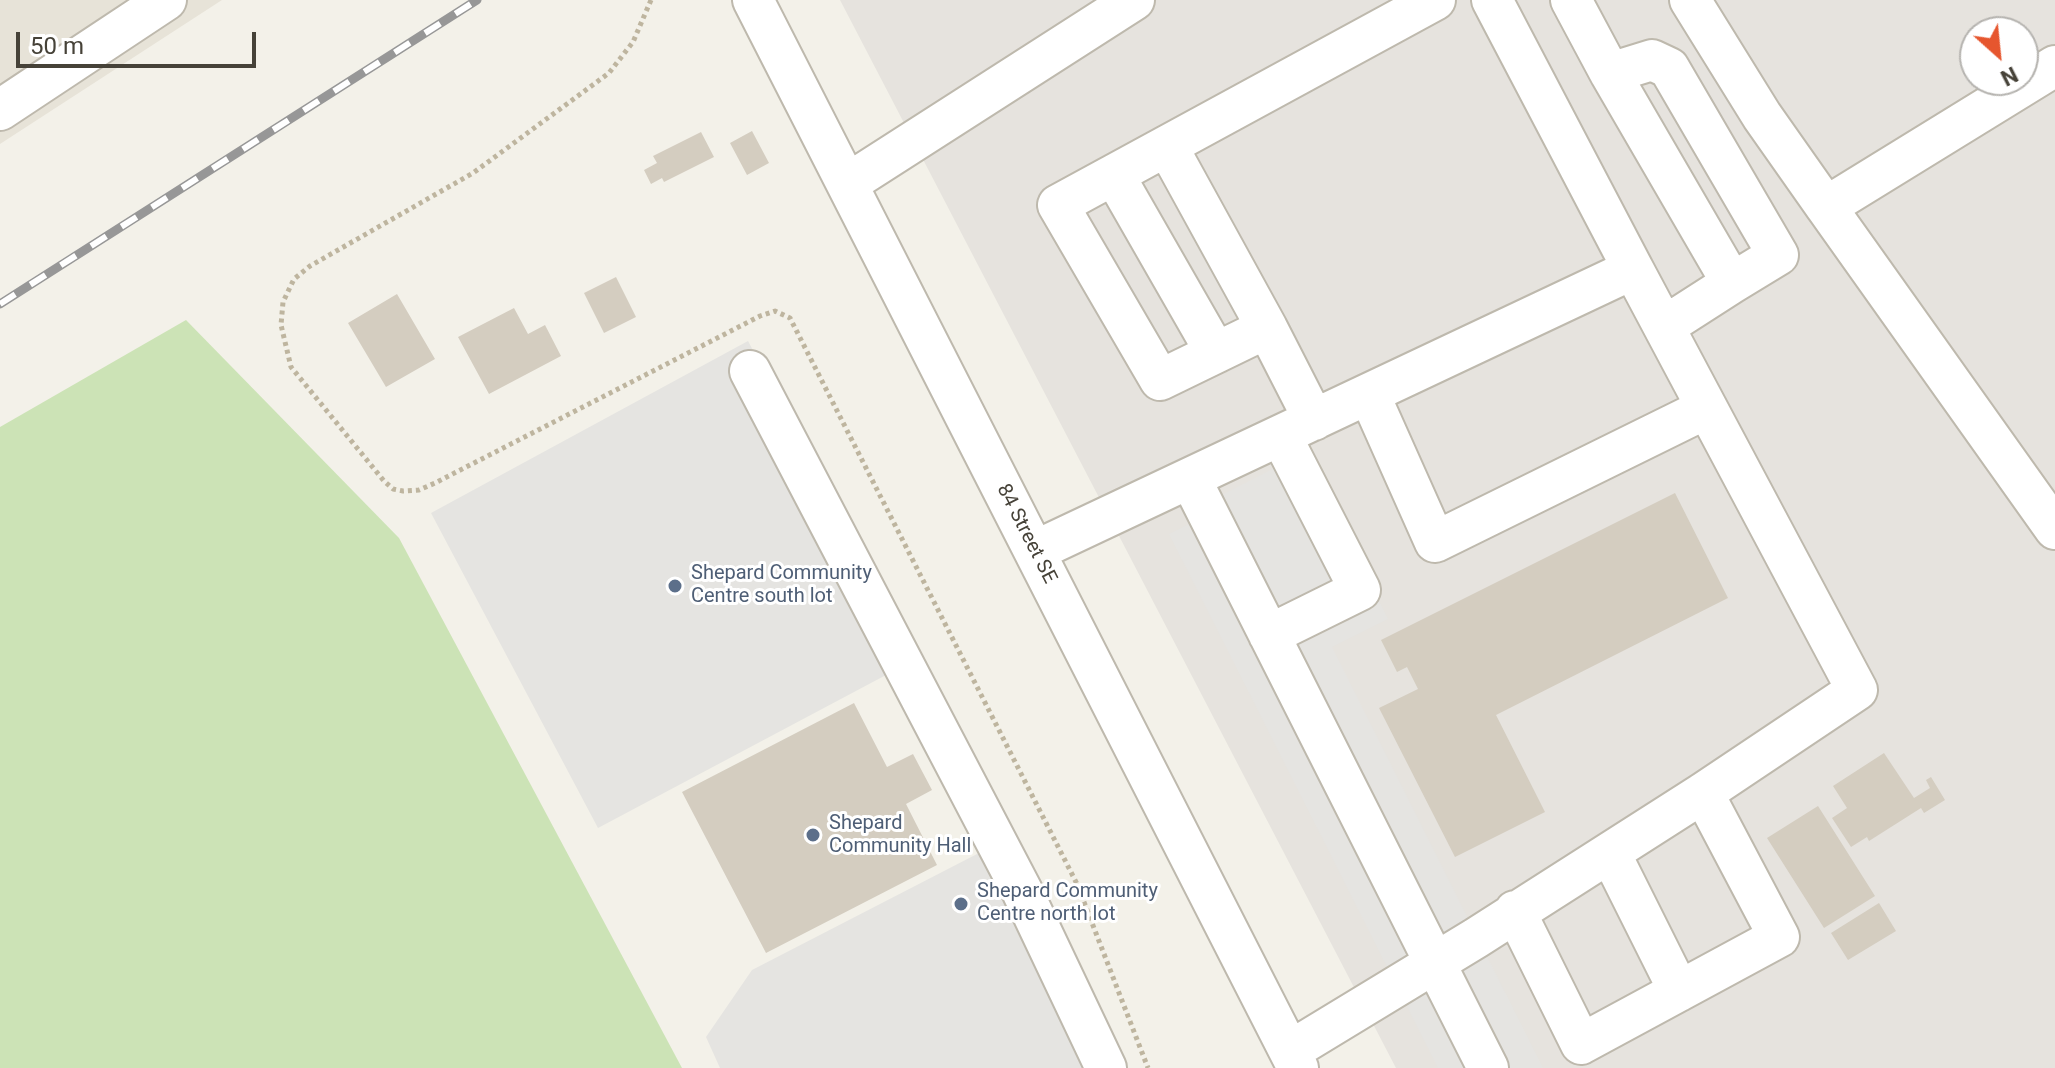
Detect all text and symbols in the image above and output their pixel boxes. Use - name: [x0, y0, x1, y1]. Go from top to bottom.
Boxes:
- scale bar: [20, 16, 260, 66]
- north arrow: [1959, 16, 2039, 96]
- text: 50 m: [30, 32, 84, 60]
- text: N: [1997, 61, 2022, 91]
- street label: 84 Street SE: [991, 480, 1061, 588]
- place label: Shepard Community Centre south lot: [691, 562, 872, 609]
- marker: Shepard Community Centre south lot: [666, 577, 684, 595]
- place label: Shepard Community Hall: [829, 812, 971, 859]
- marker: Shepard Community Hall: [804, 826, 822, 844]
- place label: Shepard Community Centre north lot: [977, 880, 1158, 927]
- marker: Shepard Community Centre north lot: [952, 895, 970, 913]

